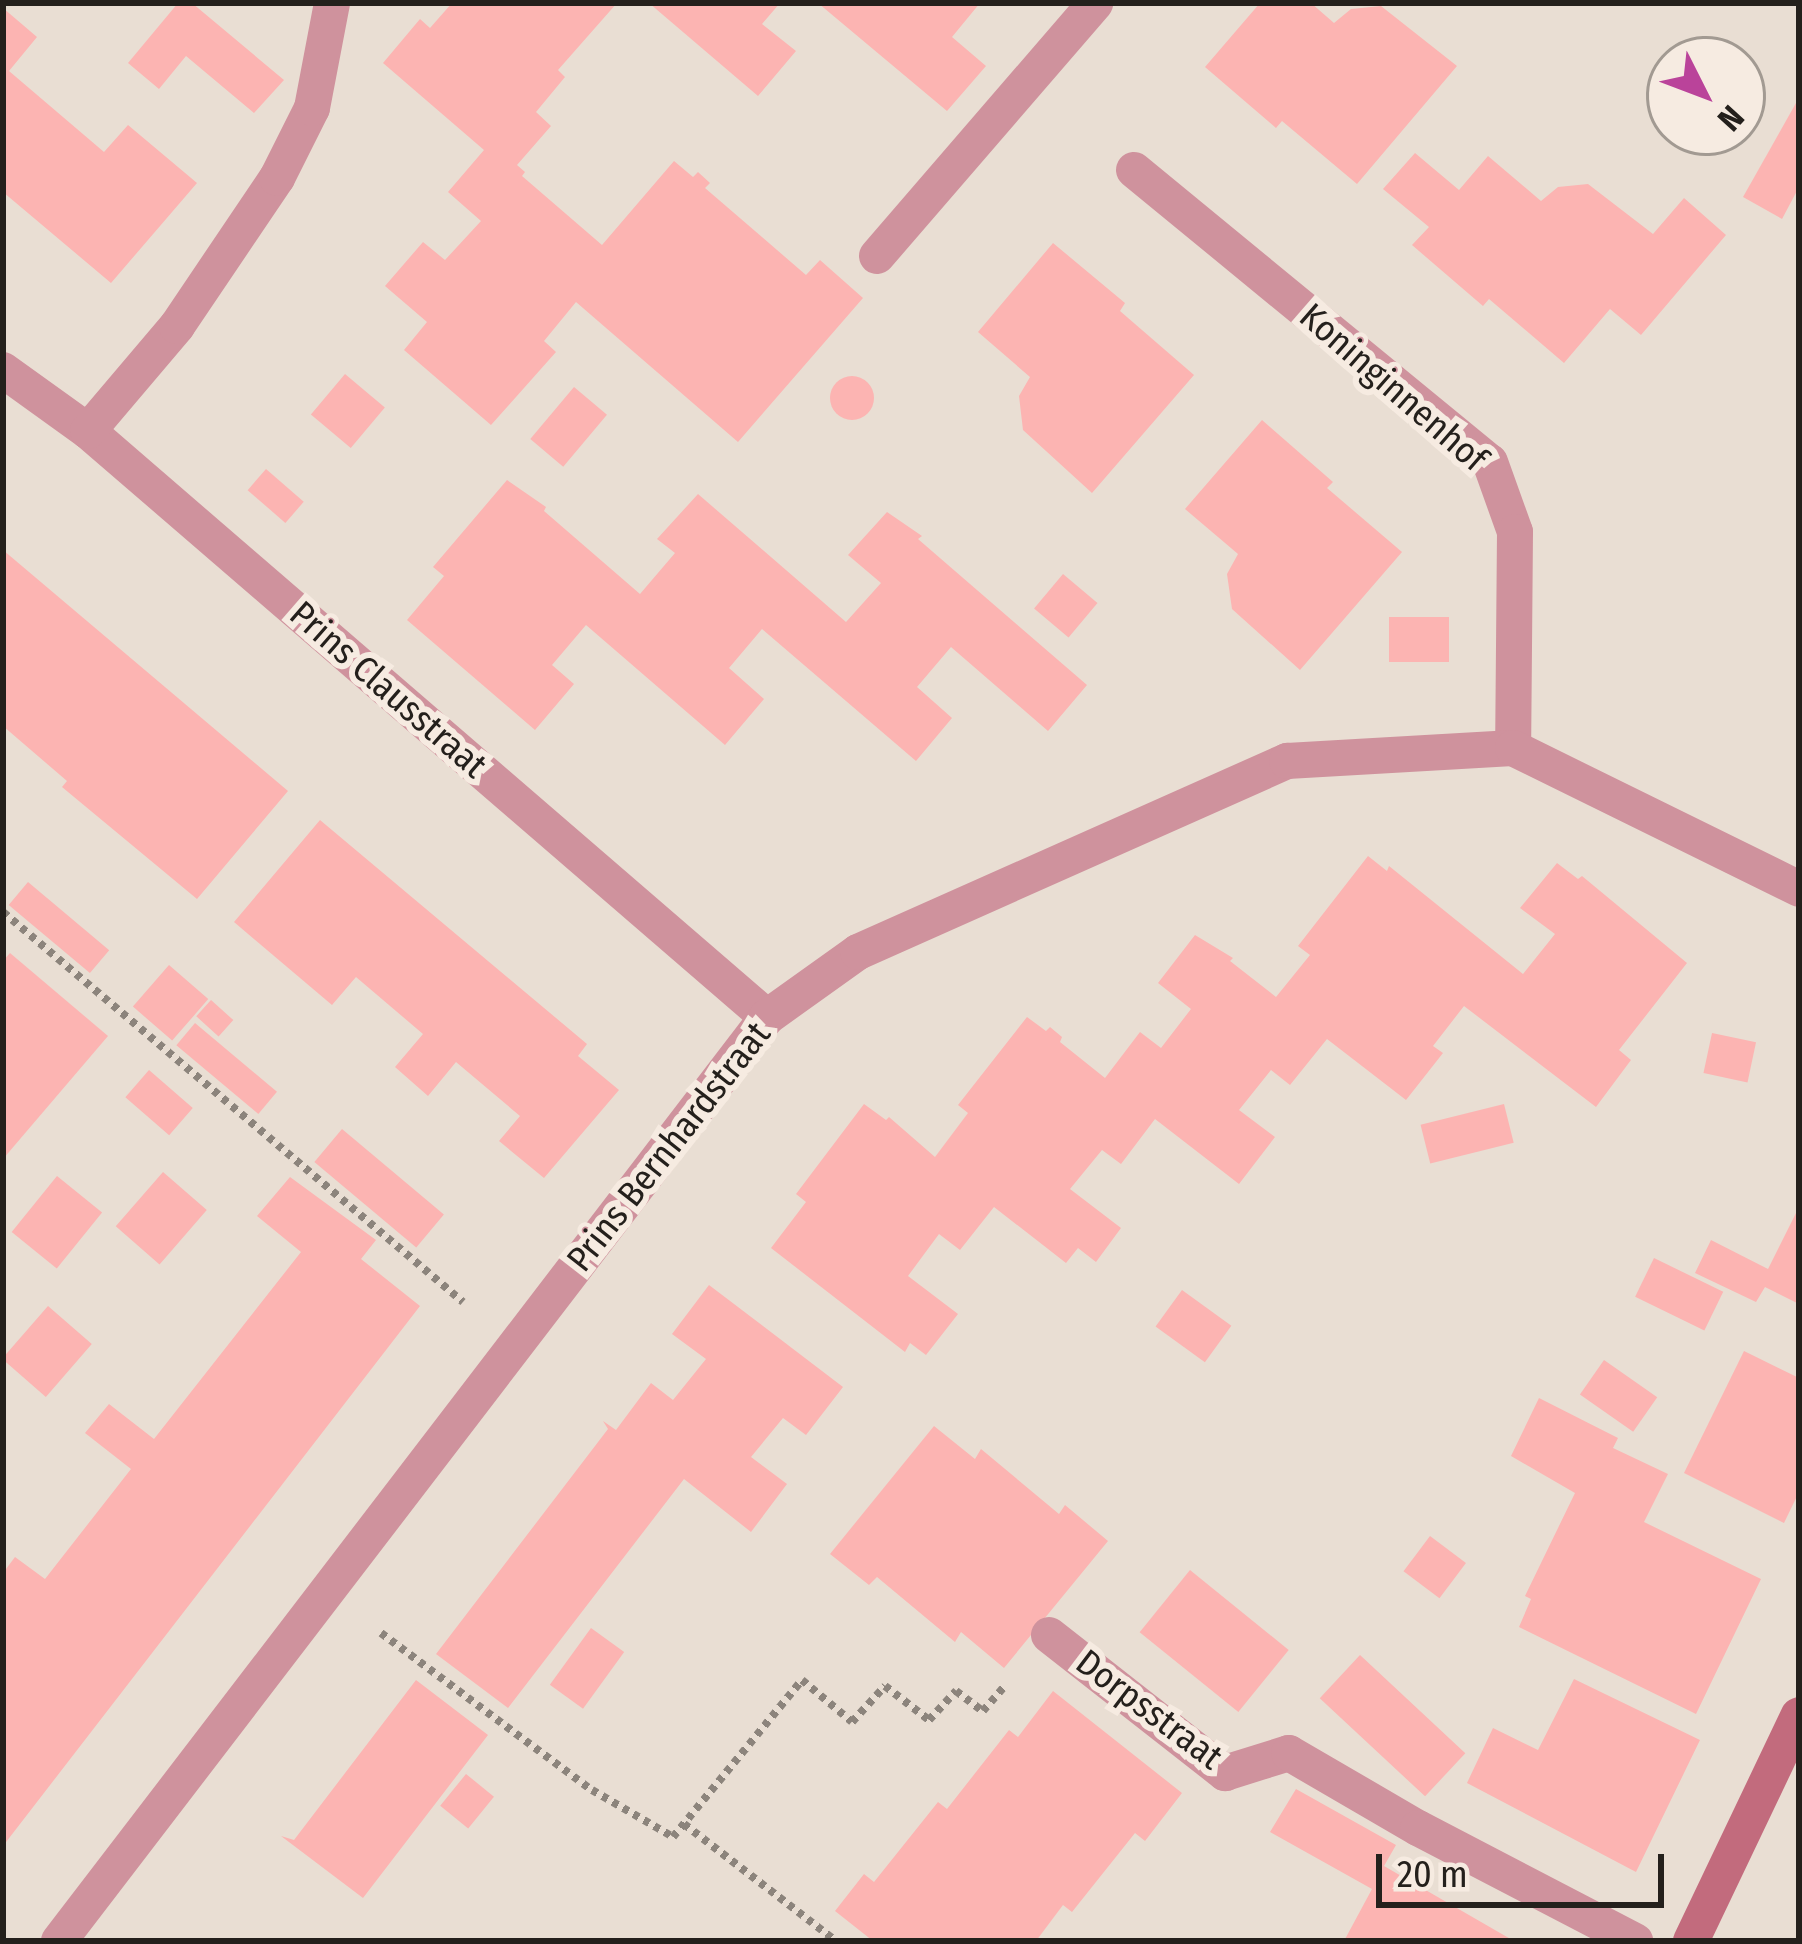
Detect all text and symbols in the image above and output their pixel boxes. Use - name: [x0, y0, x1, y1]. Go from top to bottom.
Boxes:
- north arrow: [1646, 36, 1766, 156]
- text: N: [1709, 97, 1752, 139]
- street label: Koninginnenhof: [1290, 295, 1496, 481]
- street label: Prins Clausstraat: [281, 593, 495, 787]
- street label: Prins Bernhardstraat: [558, 1014, 780, 1280]
- street label: Dorpsstraat: [1067, 1641, 1231, 1779]
- scale bar: [1382, 1830, 1670, 1904]
- text: 20 m: [1397, 1853, 1468, 1897]

